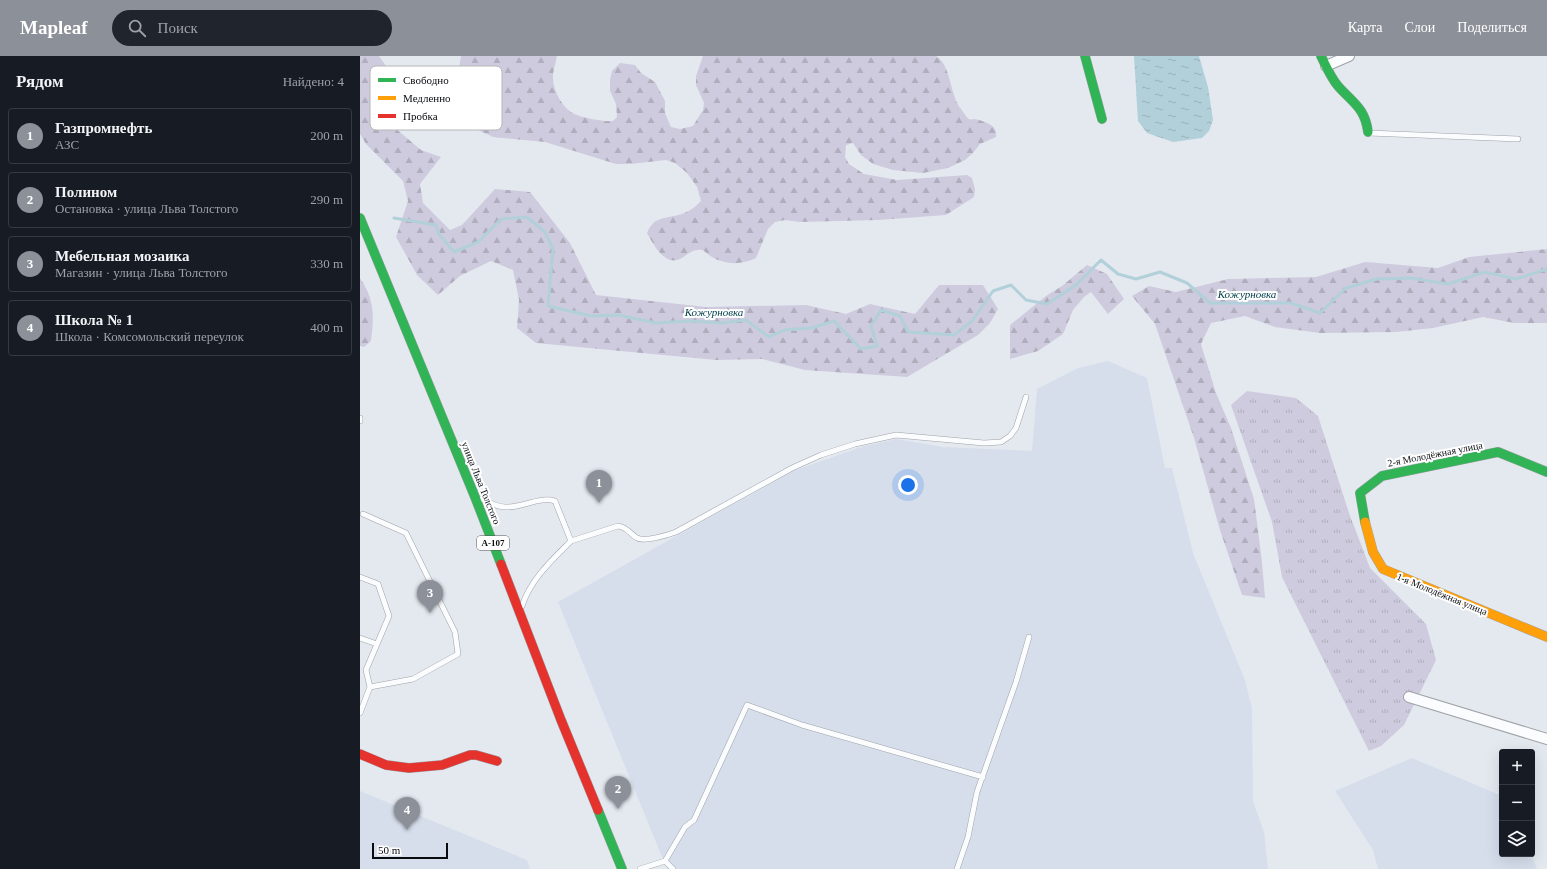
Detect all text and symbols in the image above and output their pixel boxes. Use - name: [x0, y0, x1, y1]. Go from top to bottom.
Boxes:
- search box: [112, 10, 392, 46]
- text: Mapleaf: [20, 17, 88, 38]
- icon: search: [126, 17, 148, 39]
- text: Поиск: [158, 20, 198, 36]
- text: Карта: [1348, 20, 1382, 35]
- text: Слои: [1404, 20, 1435, 35]
- text: Поделиться: [1457, 20, 1527, 35]
- legend: [370, 66, 502, 130]
- text: Рядом: [16, 72, 64, 91]
- text: Найдено: 4: [283, 74, 344, 89]
- text: Свободно: [403, 74, 449, 86]
- text: Медленно: [403, 92, 451, 104]
- text: Пробка: [403, 110, 438, 122]
- text: Газпромнефть: [55, 120, 152, 136]
- text: 1: [27, 128, 33, 143]
- text: 200 m: [310, 128, 343, 143]
- text: АЗС: [55, 137, 79, 152]
- text: Полином: [55, 184, 117, 200]
- text: 2: [27, 192, 33, 207]
- text: 290 m: [310, 192, 343, 207]
- text: Остановка · улица Льва Толстого: [55, 201, 238, 216]
- text: Мебельная мозаика: [55, 248, 190, 264]
- text: 3: [27, 256, 33, 271]
- text: 330 m: [310, 256, 343, 271]
- text: Магазин · улица Льва Толстого: [55, 265, 227, 280]
- water label: Кожурновка: [1217, 288, 1277, 300]
- water label: Кожурновка: [684, 306, 744, 318]
- text: Школа № 1: [55, 312, 133, 328]
- text: 4: [27, 320, 33, 335]
- text: 400 m: [310, 320, 343, 335]
- text: Школа · Комсомольский переулок: [55, 329, 244, 344]
- street label: 2-я Молодёжная улица: [1387, 439, 1484, 469]
- street label: улица Льва Толстого: [459, 440, 503, 526]
- pin: 1: [586, 470, 612, 503]
- your location: [898, 475, 918, 495]
- road number: А-107: [477, 536, 509, 550]
- street label: 1-я Молодёжная улица: [1395, 571, 1489, 617]
- pin: 3: [417, 580, 443, 613]
- map controls: [1499, 749, 1535, 857]
- button: +: [1499, 749, 1535, 785]
- pin: 2: [605, 776, 631, 809]
- button: −: [1499, 785, 1535, 821]
- pin: 4: [394, 797, 420, 830]
- button: layers: [1499, 821, 1535, 857]
- scale bar: [372, 841, 448, 860]
- text: 50 m: [378, 844, 400, 856]

